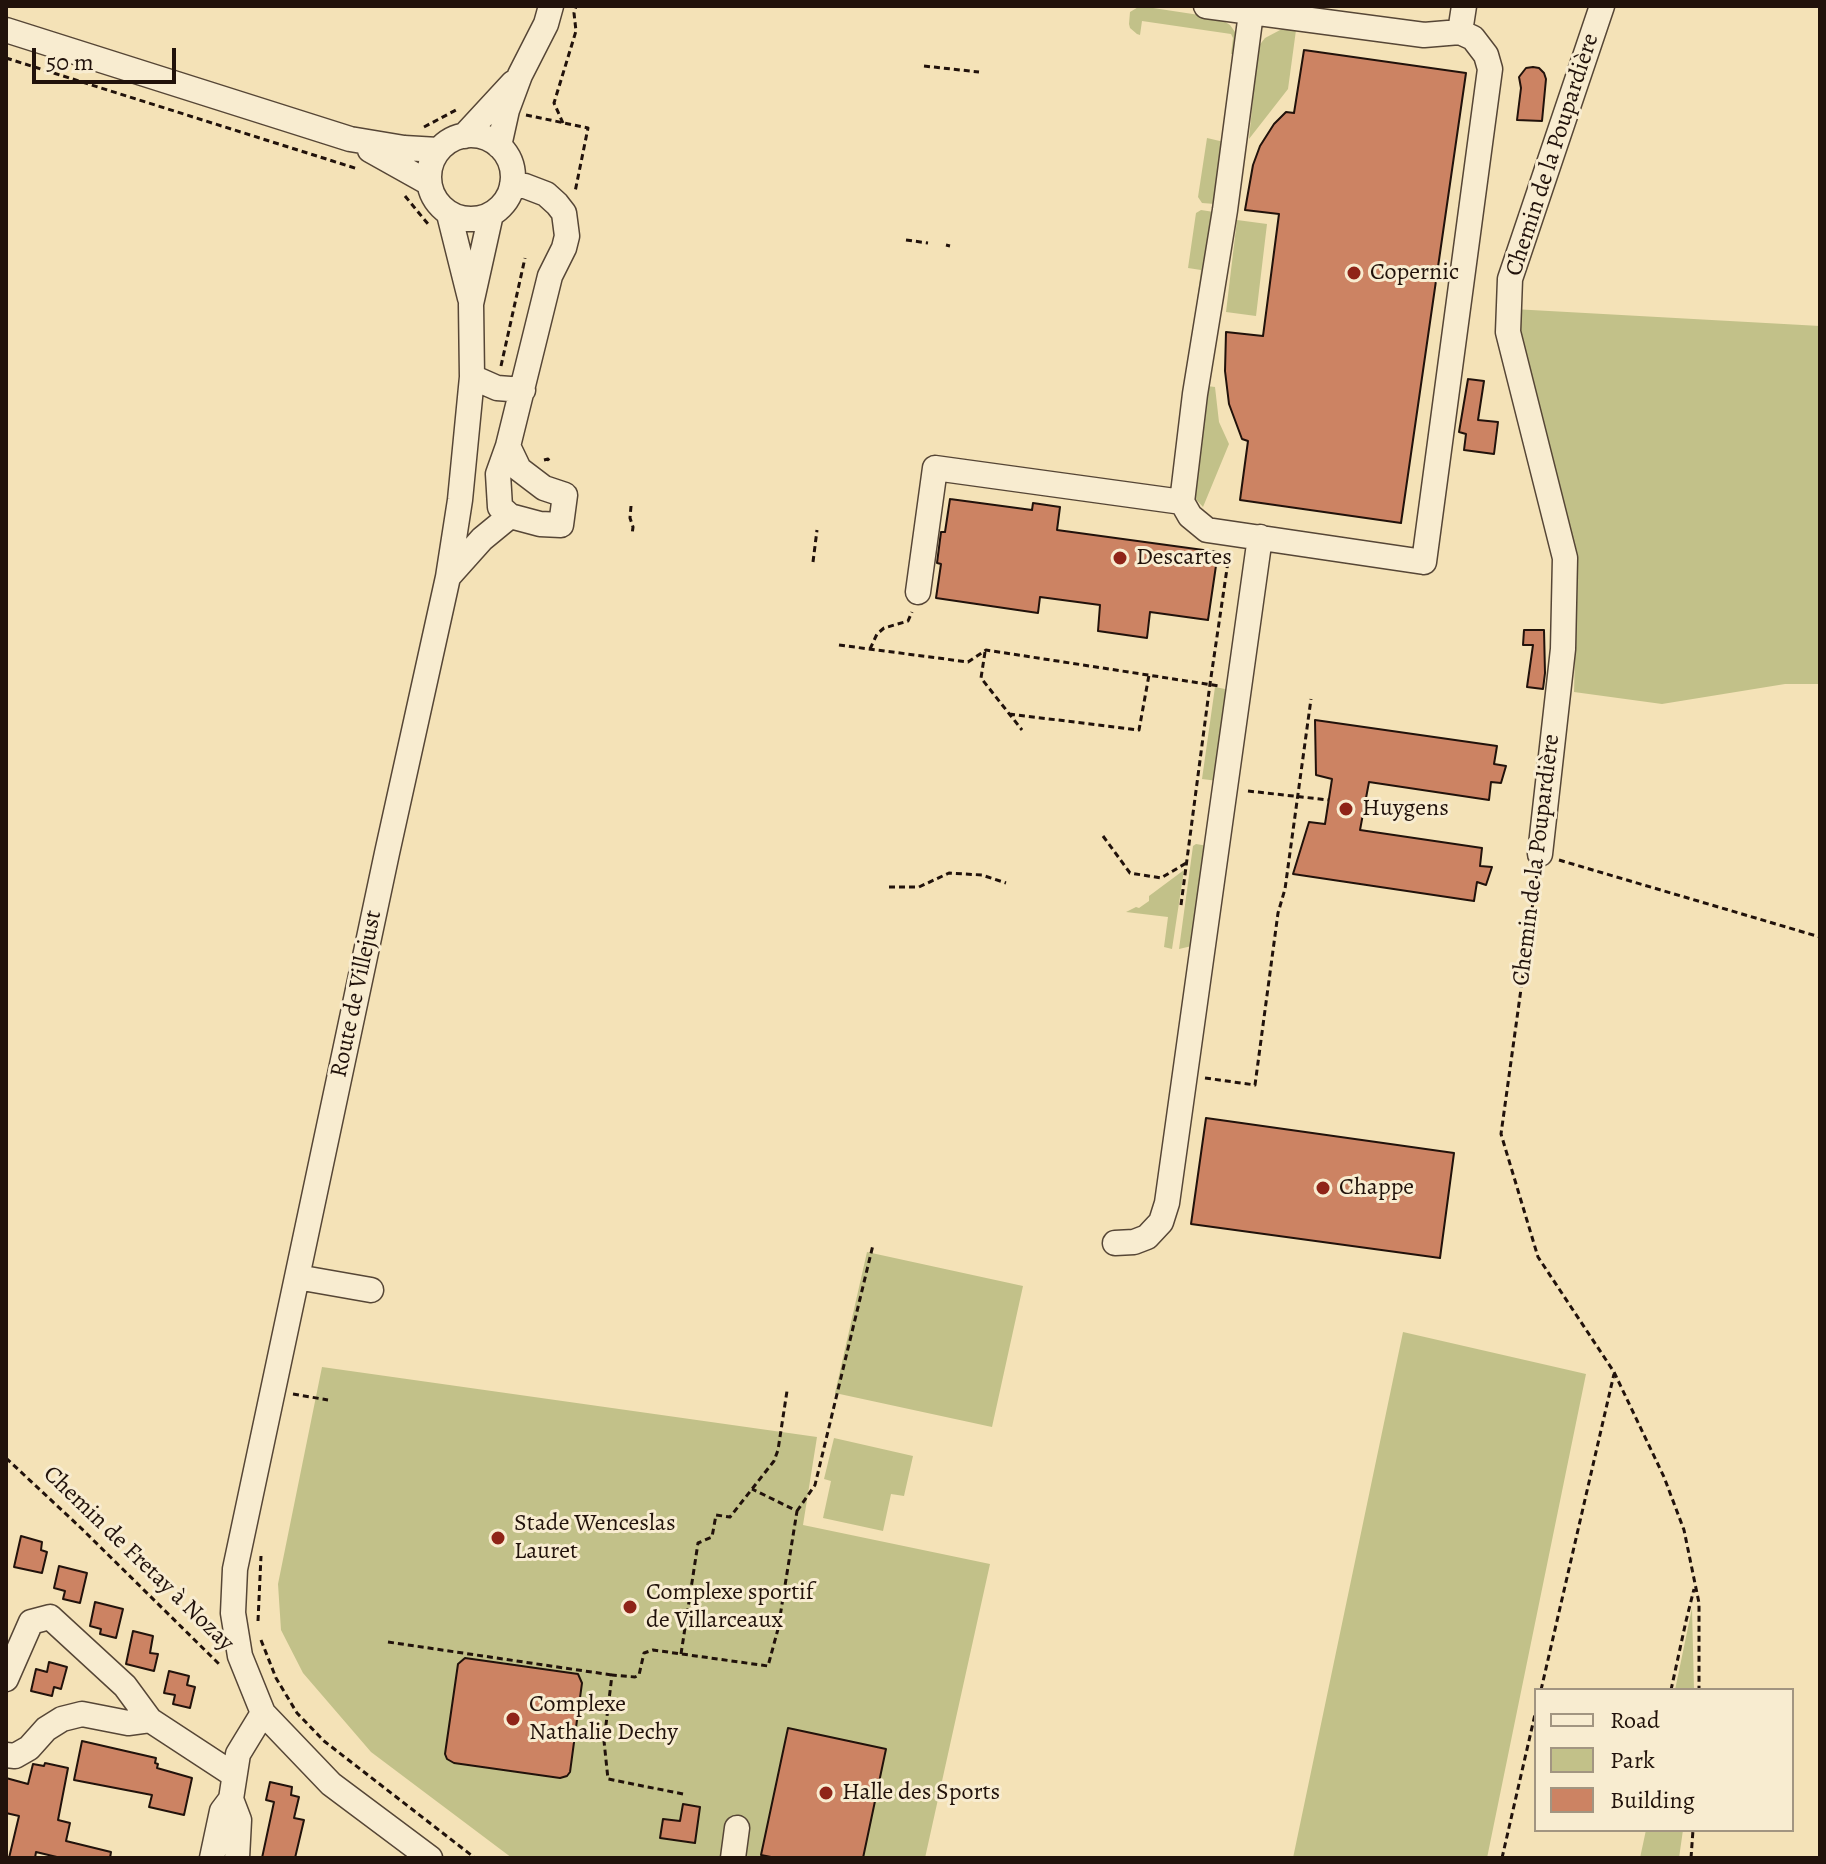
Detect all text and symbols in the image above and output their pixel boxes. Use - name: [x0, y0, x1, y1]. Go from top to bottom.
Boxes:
- street label: Chemin de la Poupardière: [1500, 30, 1606, 280]
- scale bar: [36, 32, 180, 82]
- text: 50 m: [46, 46, 94, 78]
- place label: Copernic: [1370, 259, 1459, 287]
- marker: Copernic: [1345, 264, 1363, 282]
- place label: Descartes: [1136, 544, 1232, 572]
- marker: Descartes: [1111, 549, 1129, 567]
- street label: Chemin de la Poupardière: [1507, 732, 1567, 988]
- place label: Huygens: [1362, 795, 1449, 823]
- marker: Huygens: [1337, 800, 1355, 818]
- street label: Route de Villejust: [325, 908, 389, 1080]
- place label: Chappe: [1339, 1174, 1414, 1202]
- marker: Chappe: [1314, 1179, 1332, 1197]
- street label: Chemin de Fretay à Nozay: [37, 1460, 239, 1658]
- place label: Stade Wenceslas Lauret: [514, 1510, 676, 1566]
- marker: Stade Wenceslas Lauret: [489, 1529, 507, 1547]
- place label: Complexe sportif de Villarceaux: [646, 1579, 814, 1635]
- marker: Complexe sportif de Villarceaux: [621, 1598, 639, 1616]
- legend: [1534, 1688, 1794, 1832]
- place label: Complexe Nathalie Dechy: [529, 1691, 678, 1747]
- text: Road: [1610, 1704, 1660, 1736]
- marker: Complexe Nathalie Dechy: [504, 1710, 522, 1728]
- text: Park: [1610, 1744, 1655, 1776]
- place label: Halle des Sports: [842, 1779, 1000, 1807]
- marker: Halle des Sports: [817, 1784, 835, 1802]
- text: Building: [1610, 1784, 1695, 1816]

